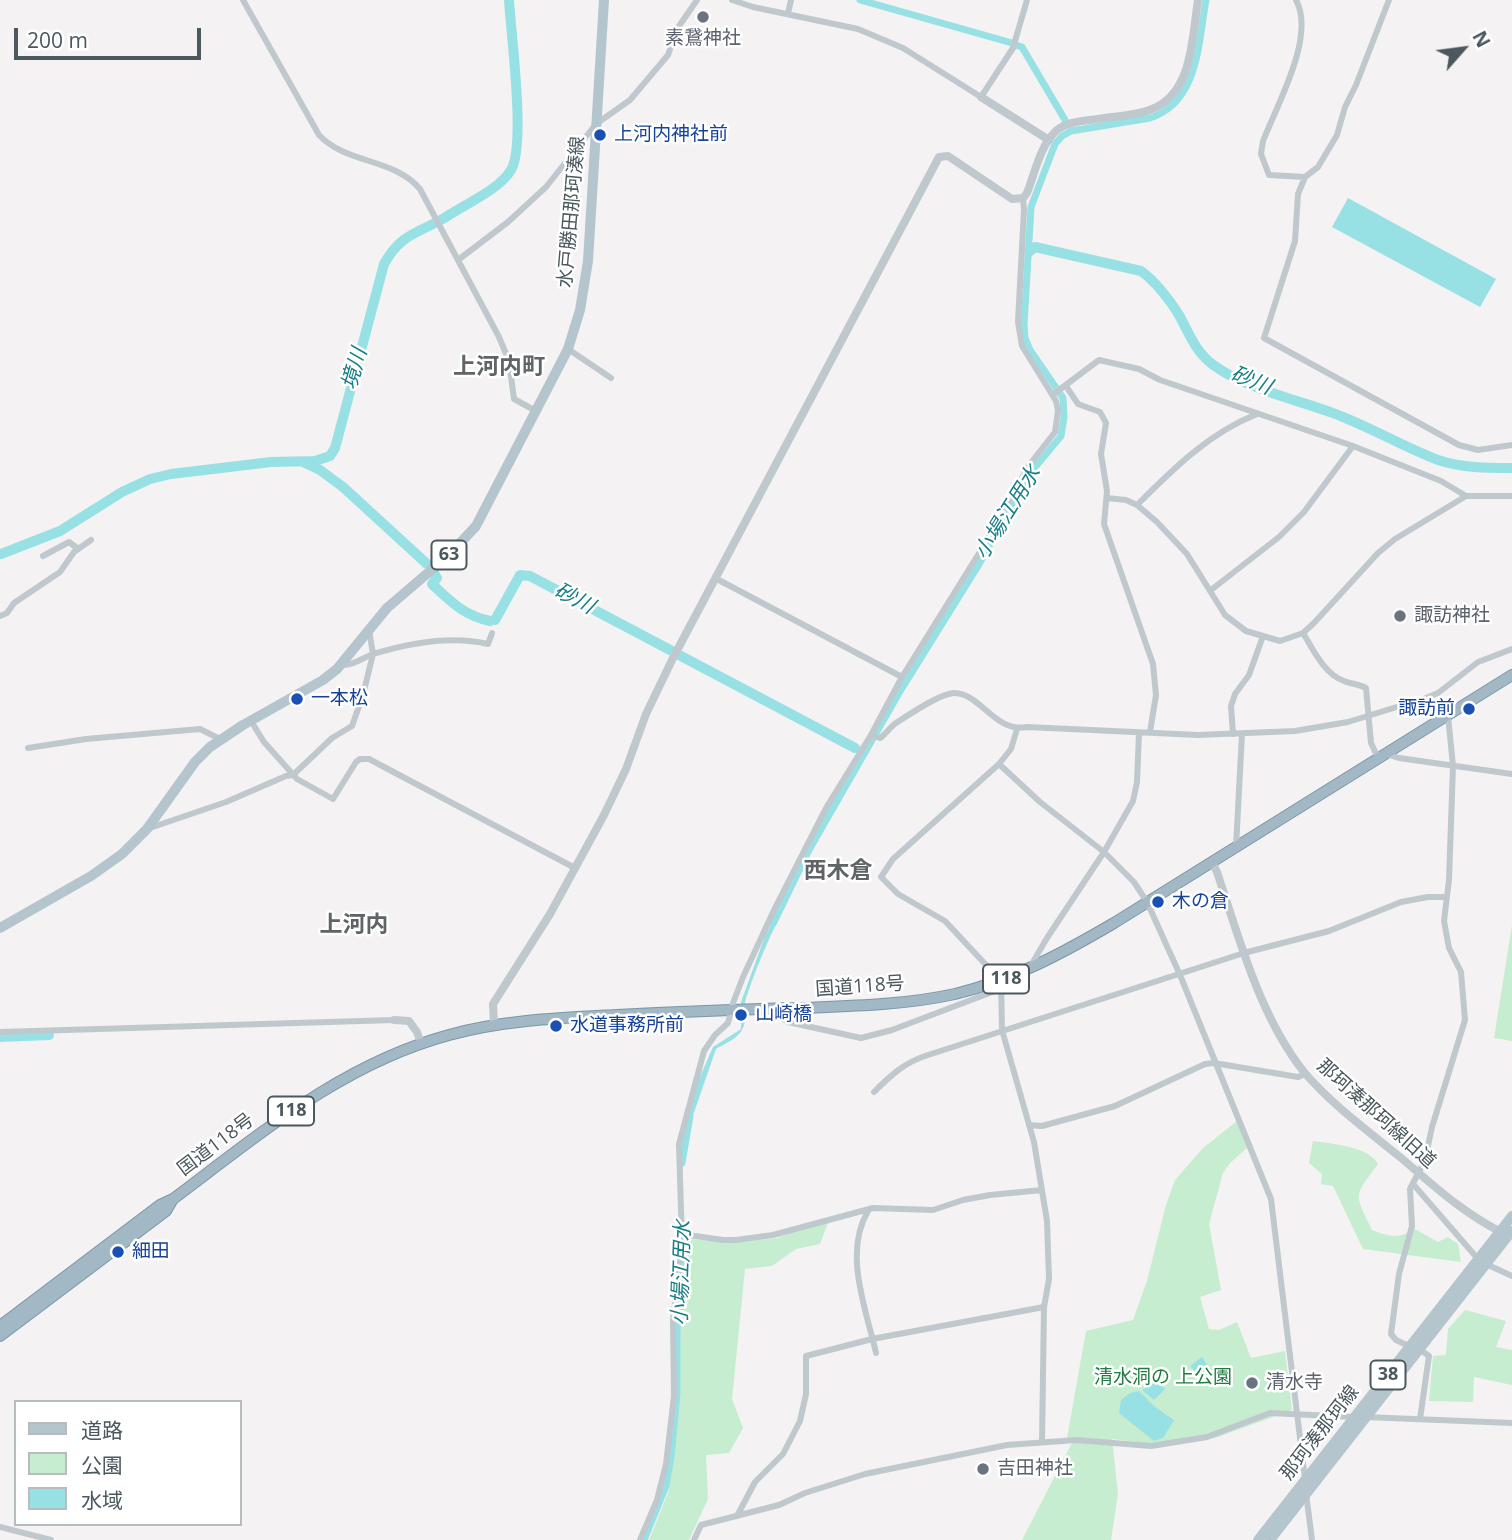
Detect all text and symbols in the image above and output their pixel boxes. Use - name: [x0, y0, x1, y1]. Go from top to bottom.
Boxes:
- marker: 素鵞神社: [695, 9, 711, 25]
- scale bar: [18, 14, 205, 58]
- north arrow: [1428, 14, 1498, 84]
- text: 200 m: [27, 26, 88, 54]
- text: N: [1466, 26, 1497, 52]
- place label: 素鵞神社: [665, 28, 741, 50]
- place label: 上河内神社前: [614, 124, 728, 146]
- marker: 上河内神社前: [592, 127, 608, 143]
- street label: 水戸勝田那珂湊線: [554, 135, 590, 289]
- water label: 境川: [337, 345, 373, 393]
- district label: 上河内町: [453, 353, 545, 381]
- water label: 砂川: [1227, 361, 1275, 401]
- water label: 小場江用水: [969, 462, 1047, 564]
- road number: 63: [432, 540, 466, 570]
- water label: 砂川: [550, 578, 598, 620]
- place label: 諏訪神社: [1414, 605, 1490, 627]
- marker: 諏訪神社: [1392, 608, 1408, 624]
- place label: 一本松: [311, 688, 368, 710]
- marker: 一本松: [289, 691, 305, 707]
- place label: 諏訪前: [1398, 698, 1455, 720]
- marker: 諏訪前: [1461, 701, 1477, 717]
- district label: 西木倉: [804, 857, 872, 885]
- place label: 木の倉: [1172, 891, 1229, 913]
- marker: 木の倉: [1150, 894, 1166, 910]
- district label: 上河内: [320, 911, 388, 939]
- road number: 118: [983, 964, 1029, 994]
- street label: 国道118号: [815, 973, 905, 1001]
- place label: 山崎橋: [755, 1004, 812, 1026]
- marker: 山崎橋: [733, 1007, 749, 1023]
- place label: 水道事務所前: [570, 1015, 684, 1037]
- marker: 水道事務所前: [548, 1018, 564, 1034]
- street label: 那珂湊那珂線旧道: [1312, 1055, 1440, 1173]
- road number: 118: [268, 1096, 314, 1126]
- street label: 国道118号: [173, 1109, 259, 1181]
- water label: 小場江用水: [668, 1220, 696, 1326]
- place label: 細田: [132, 1241, 170, 1263]
- marker: 細田: [110, 1244, 126, 1260]
- road number: 38: [1370, 1360, 1406, 1390]
- park label: 清水洞の 上公園: [1094, 1367, 1232, 1389]
- place label: 清水寺: [1266, 1372, 1323, 1394]
- marker: 清水寺: [1244, 1375, 1260, 1391]
- street label: 那珂湊那珂線: [1276, 1381, 1364, 1485]
- legend: [14, 1400, 242, 1526]
- text: 道路: [81, 1416, 123, 1444]
- text: 公園: [81, 1451, 123, 1479]
- place label: 吉田神社: [997, 1458, 1073, 1480]
- marker: 吉田神社: [975, 1461, 991, 1477]
- text: 水域: [81, 1486, 123, 1514]

